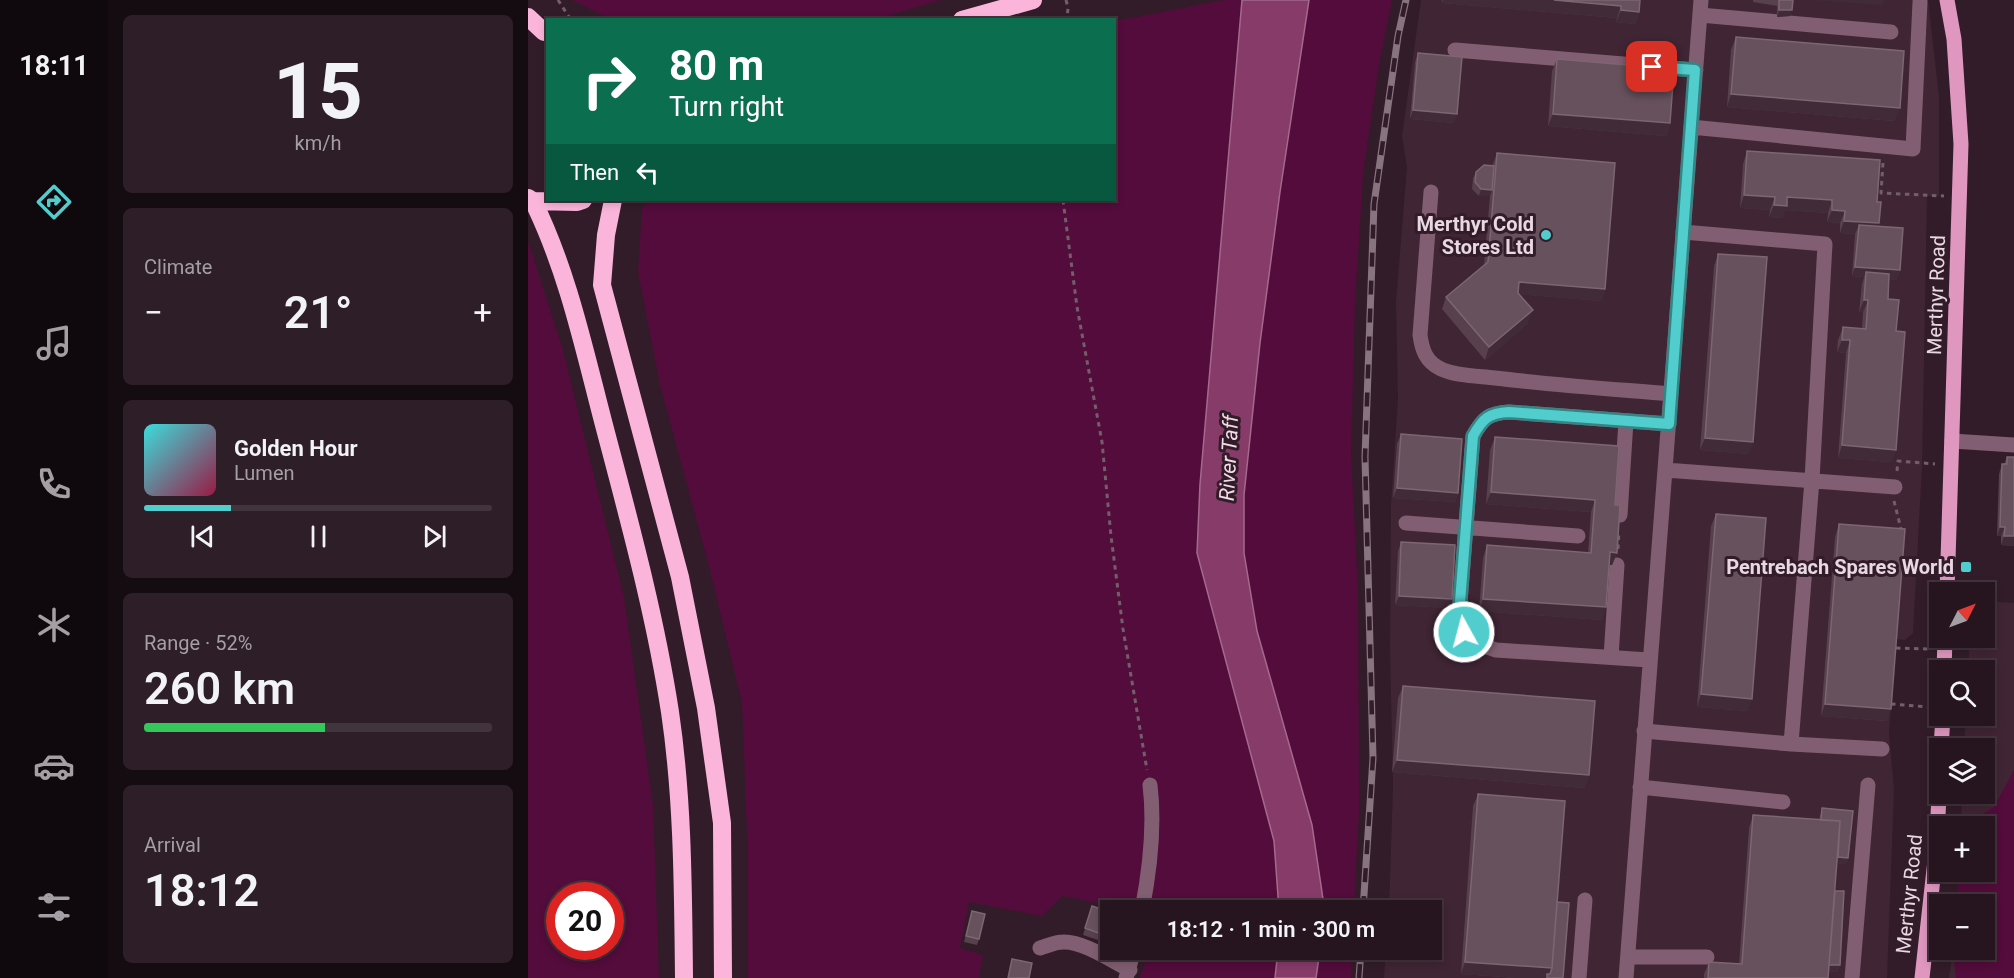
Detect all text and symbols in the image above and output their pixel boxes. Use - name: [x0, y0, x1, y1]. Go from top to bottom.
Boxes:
- text: 80 m: [669, 41, 764, 90]
- pin: [1626, 41, 1677, 92]
- icon: right: [570, 42, 648, 120]
- text: 15: [273, 46, 363, 137]
- text: 18:11: [19, 50, 89, 82]
- icon: arrive: [1635, 50, 1668, 83]
- text: Turn right: [669, 91, 784, 123]
- text: km/h: [295, 131, 341, 155]
- icon: left: [631, 156, 664, 189]
- text: Then: [570, 160, 619, 185]
- icon: directions: [33, 181, 75, 223]
- place label: Merthyr Cold Stores Ltd: [1417, 212, 1534, 259]
- marker: Merthyr Cold Stores Ltd: [1539, 228, 1553, 242]
- street label: Merthyr Road: [1922, 235, 1950, 355]
- text: Climate: [144, 255, 212, 279]
- text: 21°: [284, 286, 352, 339]
- text: −: [144, 293, 163, 332]
- text: +: [473, 293, 492, 332]
- icon: music: [33, 322, 75, 364]
- water label: River Taff: [1215, 413, 1243, 502]
- text: Golden Hour: [234, 436, 358, 461]
- text: Lumen: [234, 461, 295, 485]
- icon: phone: [33, 463, 75, 505]
- icon: previous: [186, 520, 219, 553]
- icon: pause: [302, 520, 335, 553]
- icon: next: [418, 520, 451, 553]
- place label: Pentrebach Spares World: [1726, 555, 1954, 579]
- marker: Pentrebach Spares World: [1959, 560, 1973, 574]
- north arrow: [1929, 582, 1995, 648]
- map controls: [1929, 582, 1995, 960]
- position arrow: [1432, 600, 1496, 664]
- icon: climate: [33, 604, 75, 646]
- text: Range · 52%: [144, 631, 252, 655]
- button: search: [1929, 660, 1995, 726]
- text: 260 km: [144, 662, 295, 715]
- button: layers: [1929, 738, 1995, 804]
- icon: car: [33, 745, 75, 787]
- button: +: [1929, 816, 1995, 882]
- text: Arrival: [144, 833, 201, 857]
- street label: Merthyr Road: [1891, 833, 1927, 955]
- text: 18:12: [144, 864, 259, 917]
- speed limit sign: 20: [546, 882, 624, 960]
- icon: filters: [33, 886, 75, 928]
- button: −: [1929, 894, 1995, 960]
- text: 18:12 · 1 min · 300 m: [1167, 917, 1375, 942]

